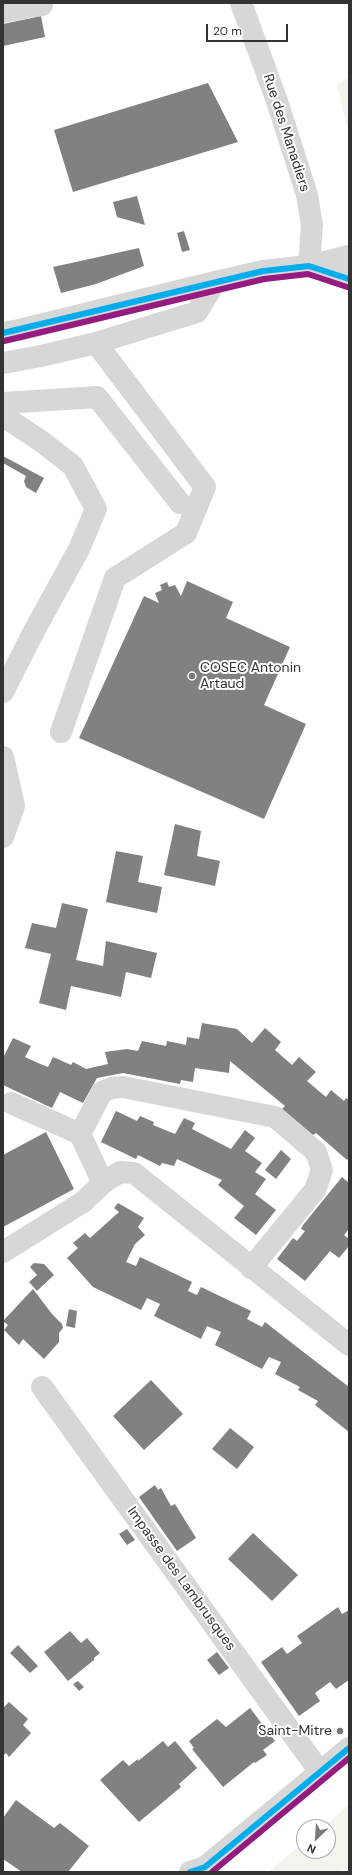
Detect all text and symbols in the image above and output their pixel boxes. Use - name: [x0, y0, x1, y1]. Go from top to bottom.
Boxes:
- scale bar: [208, 16, 290, 42]
- text: 20 m: [213, 23, 242, 39]
- street label: Rue des Manadiers: [259, 72, 313, 194]
- place label: COSEC Antonin Artaud: [200, 660, 301, 692]
- marker: COSEC Antonin Artaud: [187, 671, 197, 681]
- street label: Impasse des Lambrusques: [123, 1504, 239, 1654]
- place label: Saint-Mitre: [258, 1723, 332, 1739]
- marker: Saint-Mitre: [335, 1726, 345, 1736]
- north arrow: [296, 1819, 336, 1859]
- text: N: [305, 1841, 318, 1857]

